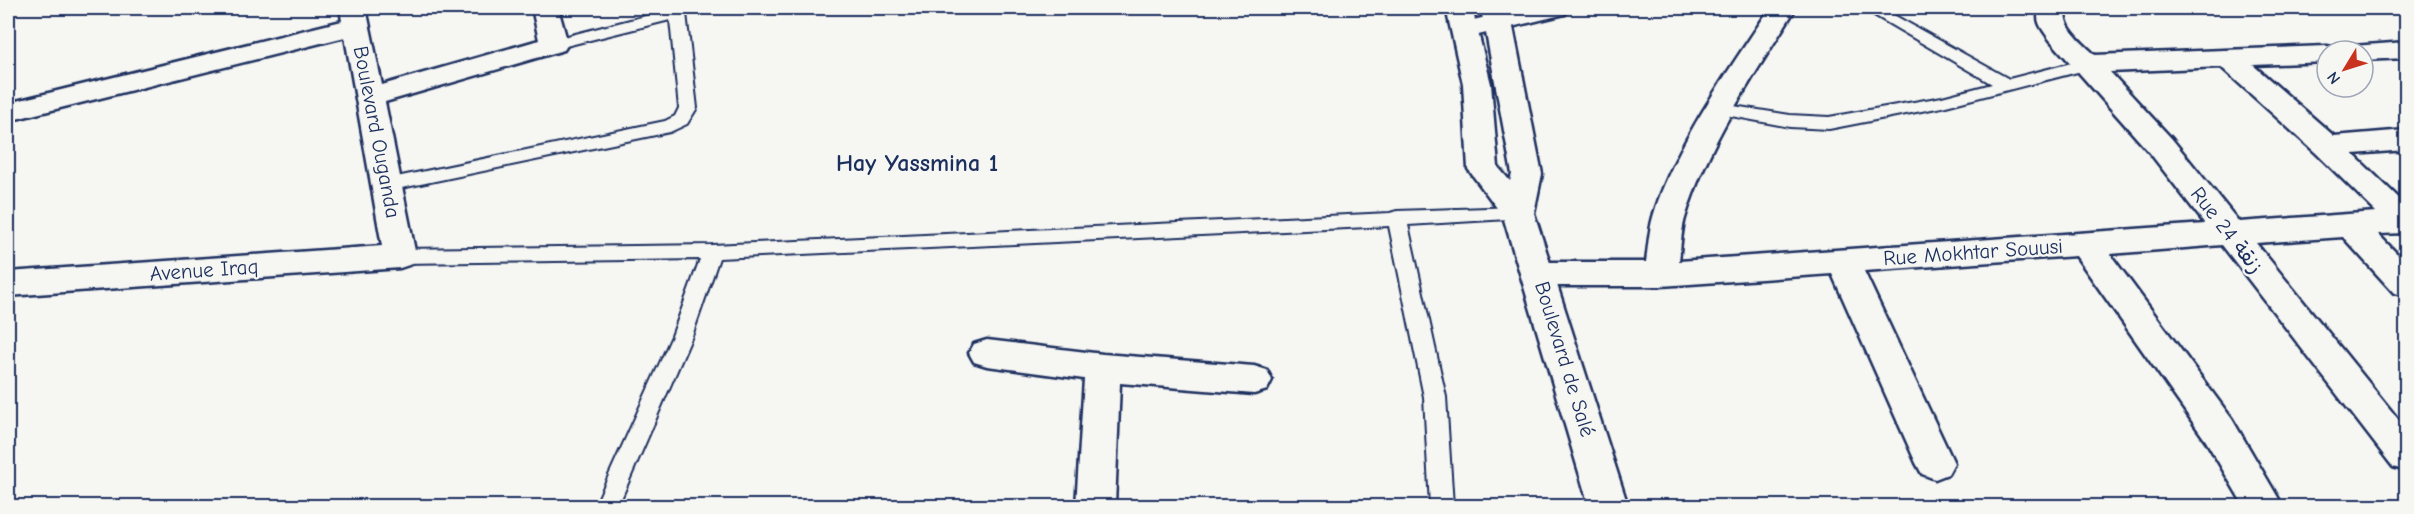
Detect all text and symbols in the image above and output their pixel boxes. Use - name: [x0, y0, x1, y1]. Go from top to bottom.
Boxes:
- north arrow: [2315, 39, 2375, 99]
- street label: Boulevard Ouganda: [349, 44, 405, 220]
- text: N: [2324, 68, 2344, 87]
- district label: Hay Yassmina 1: [836, 149, 998, 177]
- street label: Rue 24 زنقة: [2186, 182, 2268, 278]
- street label: Rue Mokhtar Souusi: [1882, 234, 2064, 270]
- street label: Avenue Iraq: [149, 254, 259, 286]
- street label: Boulevard de Salé: [1530, 278, 1600, 440]

